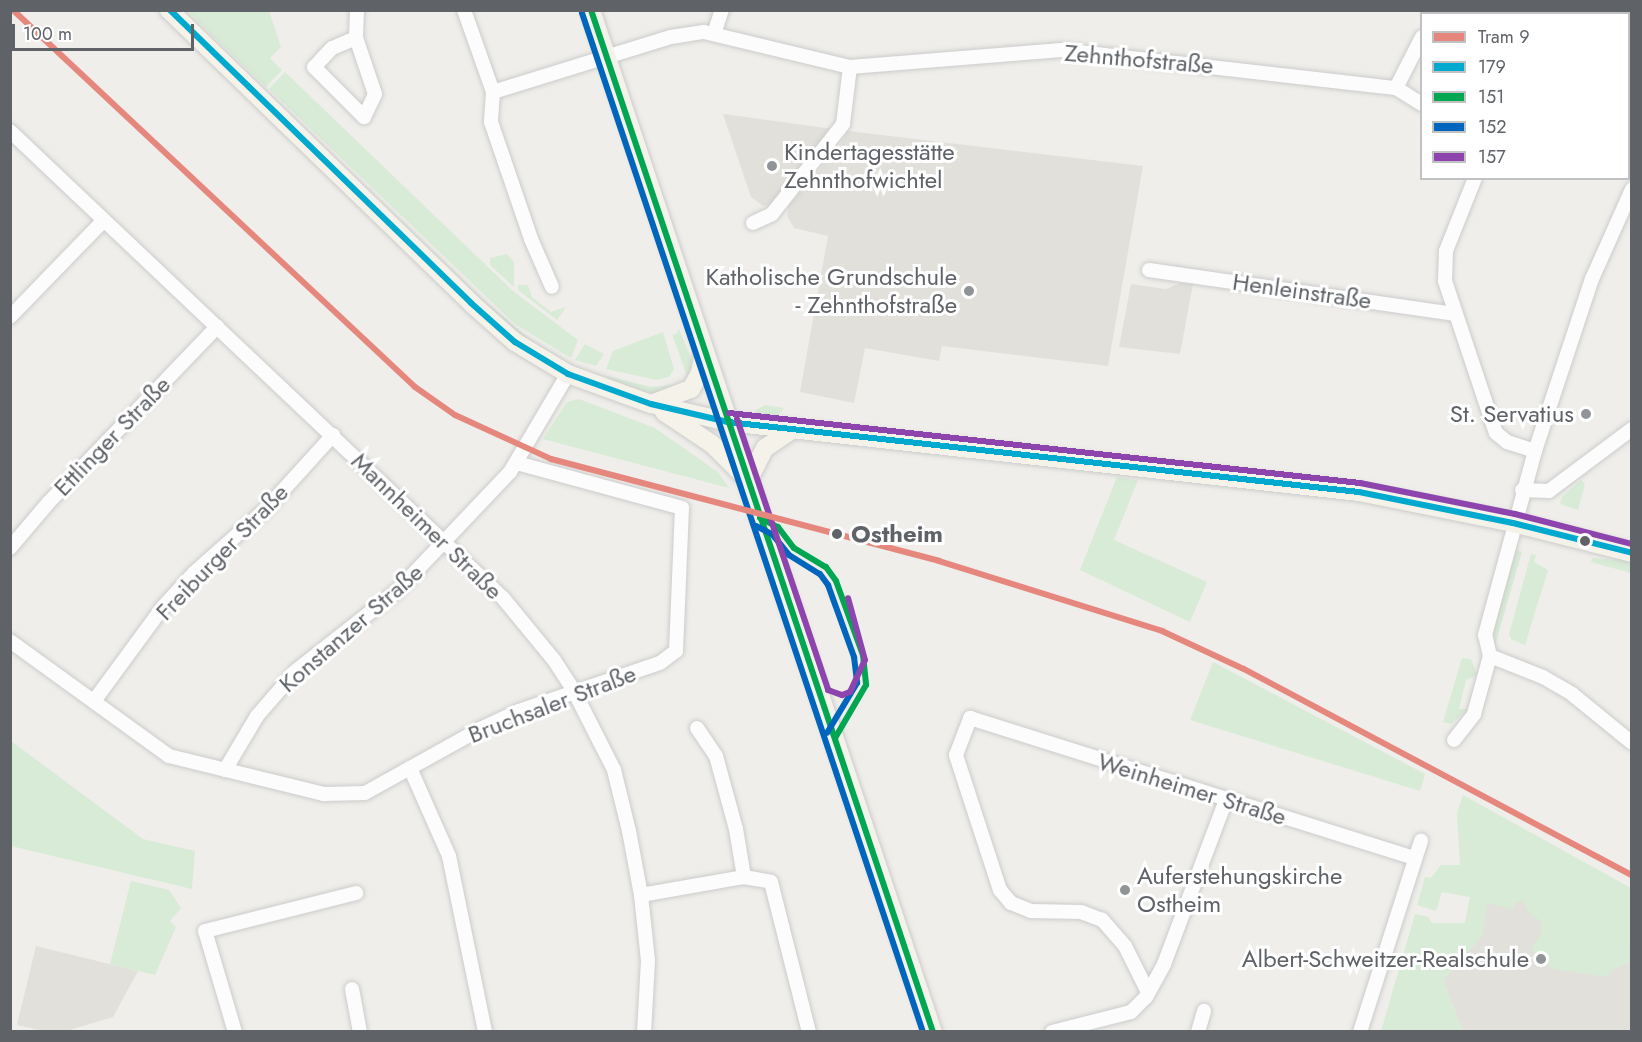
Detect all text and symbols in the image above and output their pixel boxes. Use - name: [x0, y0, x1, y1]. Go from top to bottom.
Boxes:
- scale bar: [15, 12, 196, 50]
- legend: [1420, 12, 1630, 180]
- text: 100 m: [23, 21, 72, 47]
- text: Tram 9: [1478, 24, 1530, 50]
- street label: Zehnthofstraße: [1063, 38, 1215, 80]
- text: 179: [1478, 54, 1506, 80]
- text: 151: [1478, 84, 1504, 110]
- text: 152: [1478, 114, 1507, 140]
- place label: Kindertagesstätte Zehnthofwichtel: [784, 138, 955, 194]
- text: 157: [1478, 144, 1506, 170]
- marker: Kindertagesstätte Zehnthofwichtel: [765, 159, 779, 173]
- place label: Katholische Grundschule - Zehnthofstraße: [705, 263, 957, 319]
- street label: Henleinstraße: [1231, 267, 1373, 315]
- marker: Katholische Grundschule - Zehnthofstraße: [962, 284, 976, 298]
- street label: Ettlinger Straße: [48, 370, 176, 502]
- place label: St. Servatius: [1450, 400, 1574, 428]
- marker: St. Servatius: [1579, 407, 1593, 421]
- street label: Mannheimer Straße: [346, 447, 508, 605]
- street label: Freiburger Straße: [150, 478, 294, 626]
- place label: Ostheim: [851, 520, 943, 548]
- marker: Ostheim: [828, 525, 846, 543]
- unlabelled marker: [1579, 535, 1591, 547]
- street label: Konstanzer Straße: [273, 558, 429, 698]
- street label: Bruchsaler Straße: [464, 659, 640, 749]
- street label: Weinheimer Straße: [1094, 747, 1290, 831]
- place label: Auferstehungskirche Ostheim: [1137, 862, 1342, 918]
- marker: Auferstehungskirche Ostheim: [1118, 883, 1132, 897]
- place label: Albert-Schweitzer-Realschule: [1242, 945, 1529, 973]
- marker: Albert-Schweitzer-Realschule: [1534, 952, 1548, 966]

